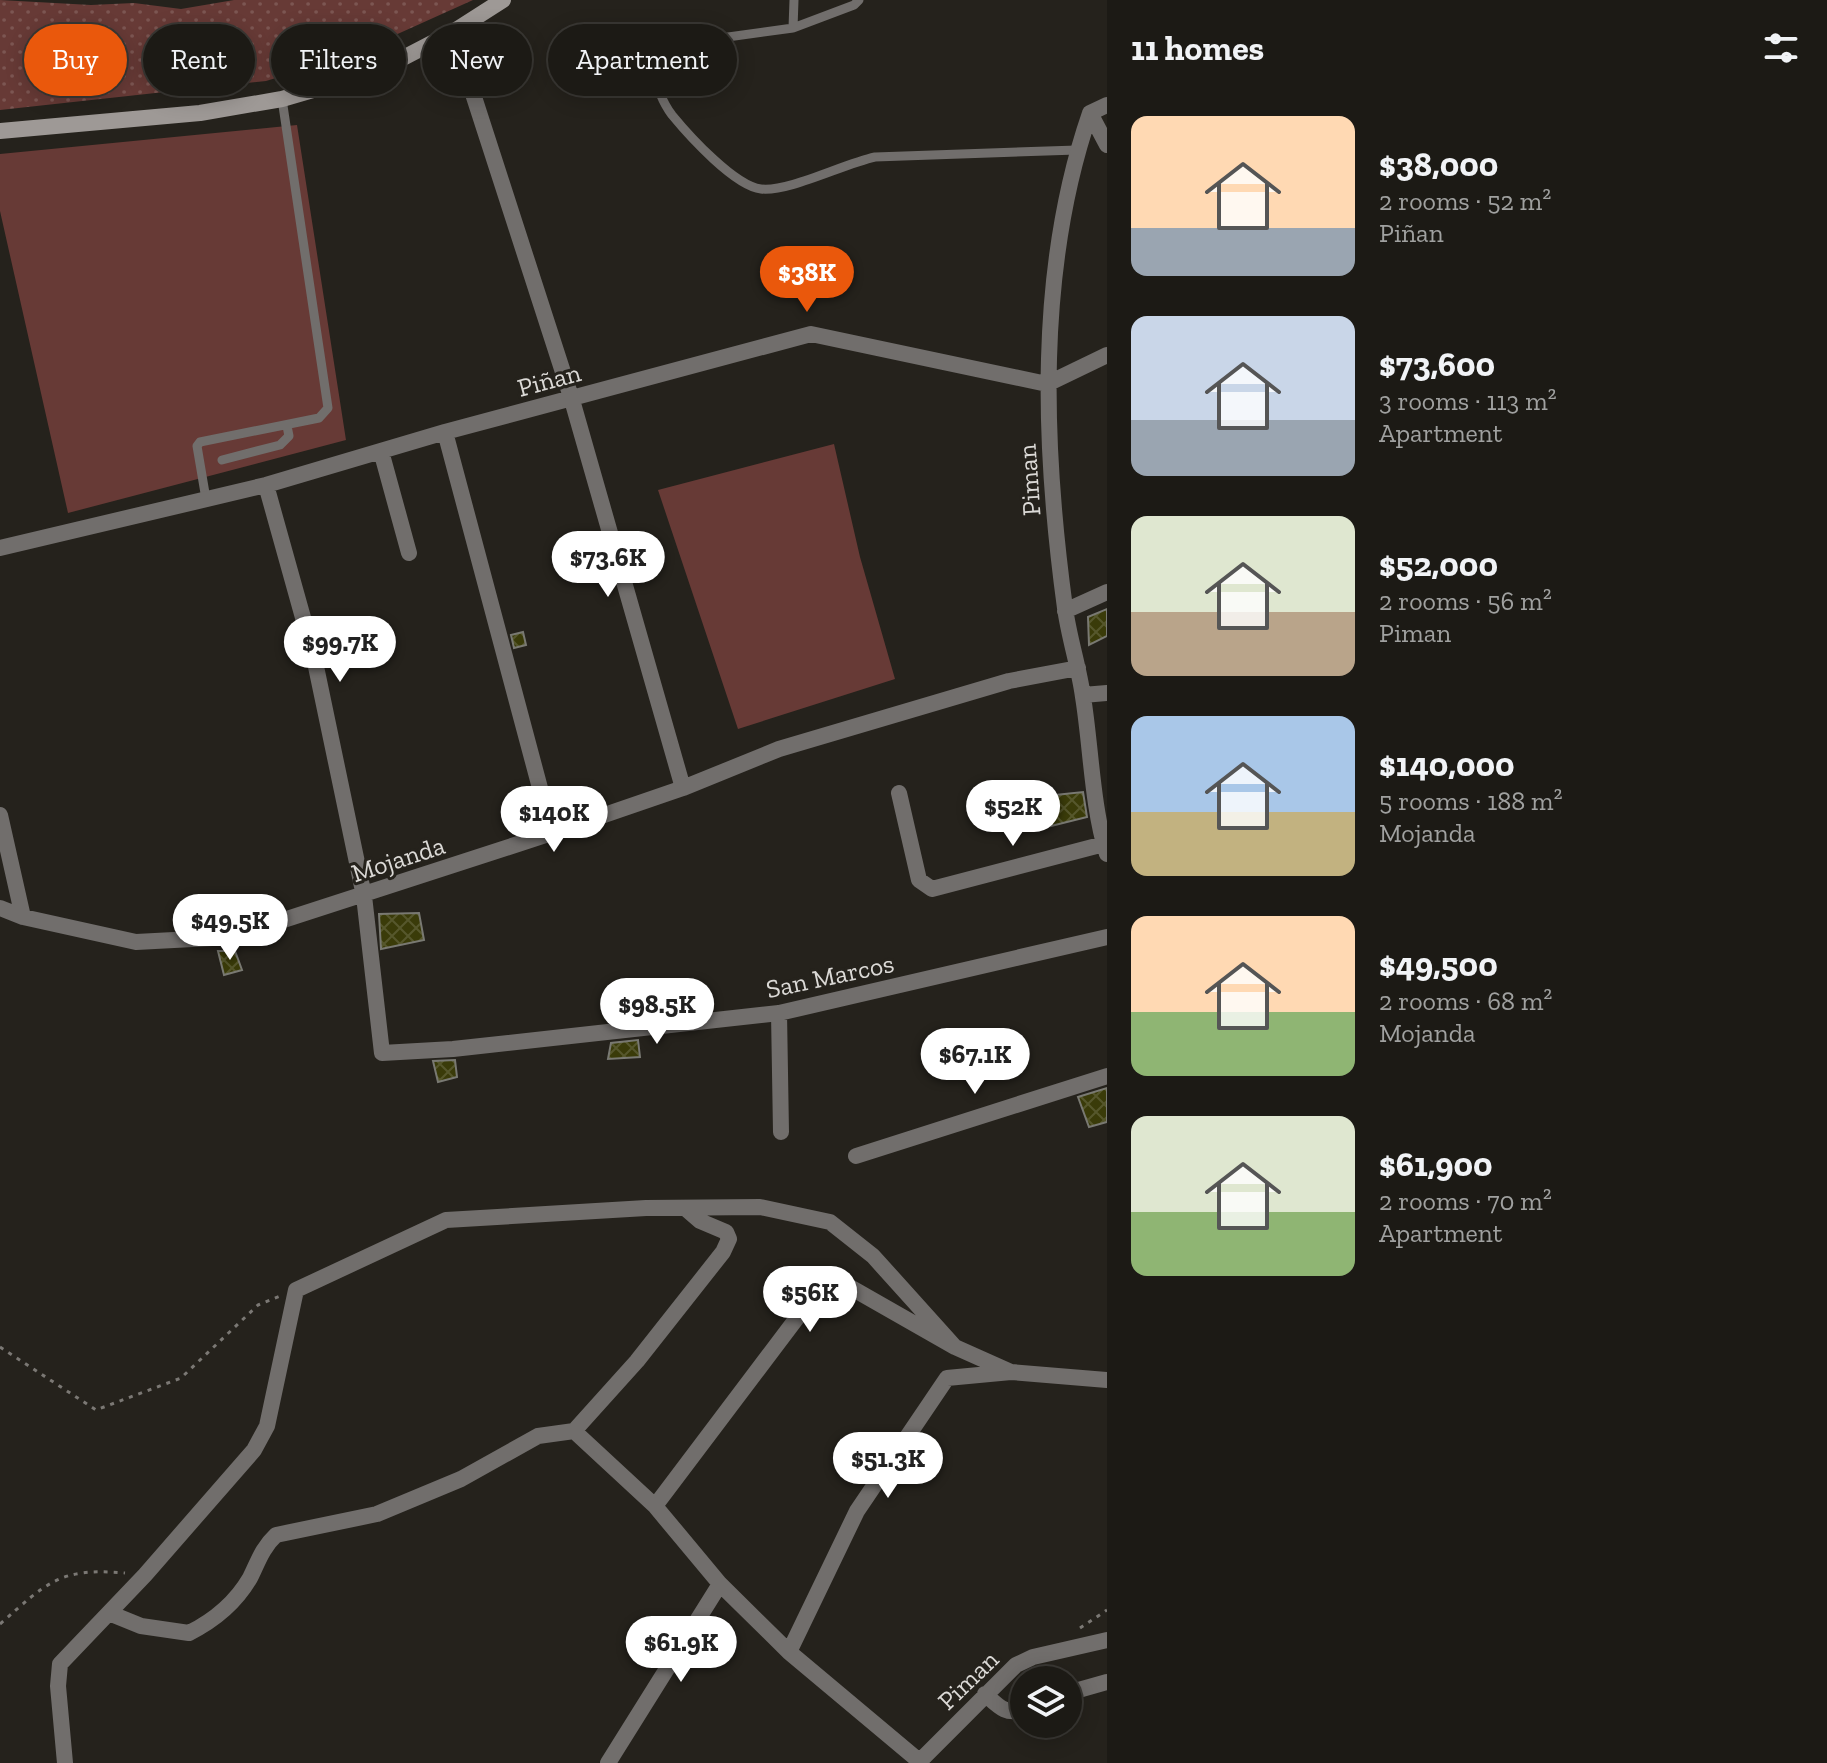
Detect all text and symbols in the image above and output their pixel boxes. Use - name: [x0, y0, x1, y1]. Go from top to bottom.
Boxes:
- chip: Buy: [24, 24, 127, 96]
- chip: Rent: [143, 24, 255, 96]
- chip: Filters: [271, 24, 406, 96]
- chip: New: [422, 24, 532, 96]
- chip: Apartment: [548, 24, 737, 96]
- icon: filters: [1759, 26, 1803, 70]
- text: 11 homes: [1131, 28, 1264, 69]
- text: $38,000: [1379, 144, 1498, 185]
- icon: home: [1195, 148, 1291, 244]
- text: 2 rooms · 52 m²: [1379, 185, 1551, 217]
- text: Piñan: [1379, 217, 1444, 249]
- pin: $38K: [760, 246, 854, 314]
- text: $38K: [778, 256, 836, 288]
- text: $73,600: [1379, 344, 1495, 385]
- icon: home: [1195, 348, 1291, 444]
- street label: Piñan: [514, 356, 584, 404]
- text: 3 rooms · 113 m²: [1379, 385, 1557, 417]
- text: Apartment: [1379, 417, 1502, 449]
- street label: Piman: [1011, 443, 1047, 517]
- pin: $73.6K: [543, 531, 673, 599]
- text: $73.6K: [570, 541, 646, 573]
- text: $52,000: [1379, 544, 1498, 585]
- icon: home: [1195, 548, 1291, 644]
- text: 2 rooms · 56 m²: [1379, 585, 1552, 617]
- pin: $99.7K: [275, 616, 405, 684]
- text: Piman: [1379, 617, 1451, 649]
- text: $99.7K: [302, 626, 378, 658]
- text: $140,000: [1379, 744, 1515, 785]
- icon: home: [1195, 748, 1291, 844]
- pin: $52K: [966, 780, 1060, 848]
- text: 5 rooms · 188 m²: [1379, 785, 1562, 817]
- pin: $140K: [498, 786, 610, 854]
- text: $52K: [984, 790, 1042, 822]
- text: $140K: [519, 796, 589, 828]
- text: Mojanda: [1379, 817, 1476, 849]
- street label: Mojanda: [347, 829, 449, 889]
- pin: $49.5K: [165, 894, 295, 962]
- text: $49.5K: [191, 904, 269, 936]
- text: $49,500: [1379, 944, 1498, 985]
- street label: San Marcos: [763, 947, 897, 1005]
- icon: home: [1195, 948, 1291, 1044]
- pin: $98.5K: [592, 978, 722, 1046]
- text: 2 rooms · 68 m²: [1379, 985, 1552, 1017]
- text: $98.5K: [618, 988, 696, 1020]
- text: Mojanda: [1379, 1017, 1476, 1049]
- pin: $67.1K: [910, 1028, 1040, 1096]
- text: $67.1K: [939, 1038, 1011, 1070]
- text: $61,900: [1379, 1144, 1493, 1185]
- icon: home: [1195, 1148, 1291, 1244]
- text: 2 rooms · 70 m²: [1379, 1185, 1552, 1217]
- text: Apartment: [1379, 1217, 1502, 1249]
- pin: $56K: [763, 1266, 857, 1334]
- text: $56K: [781, 1276, 839, 1308]
- pin: $51.3K: [823, 1432, 953, 1500]
- text: $51.3K: [851, 1442, 925, 1474]
- pin: $61.9K: [616, 1616, 746, 1684]
- text: $61.9K: [644, 1626, 718, 1658]
- street label: Piman: [931, 1643, 1005, 1717]
- map controls: [1010, 1666, 1082, 1738]
- button: layers: [1010, 1666, 1082, 1738]

